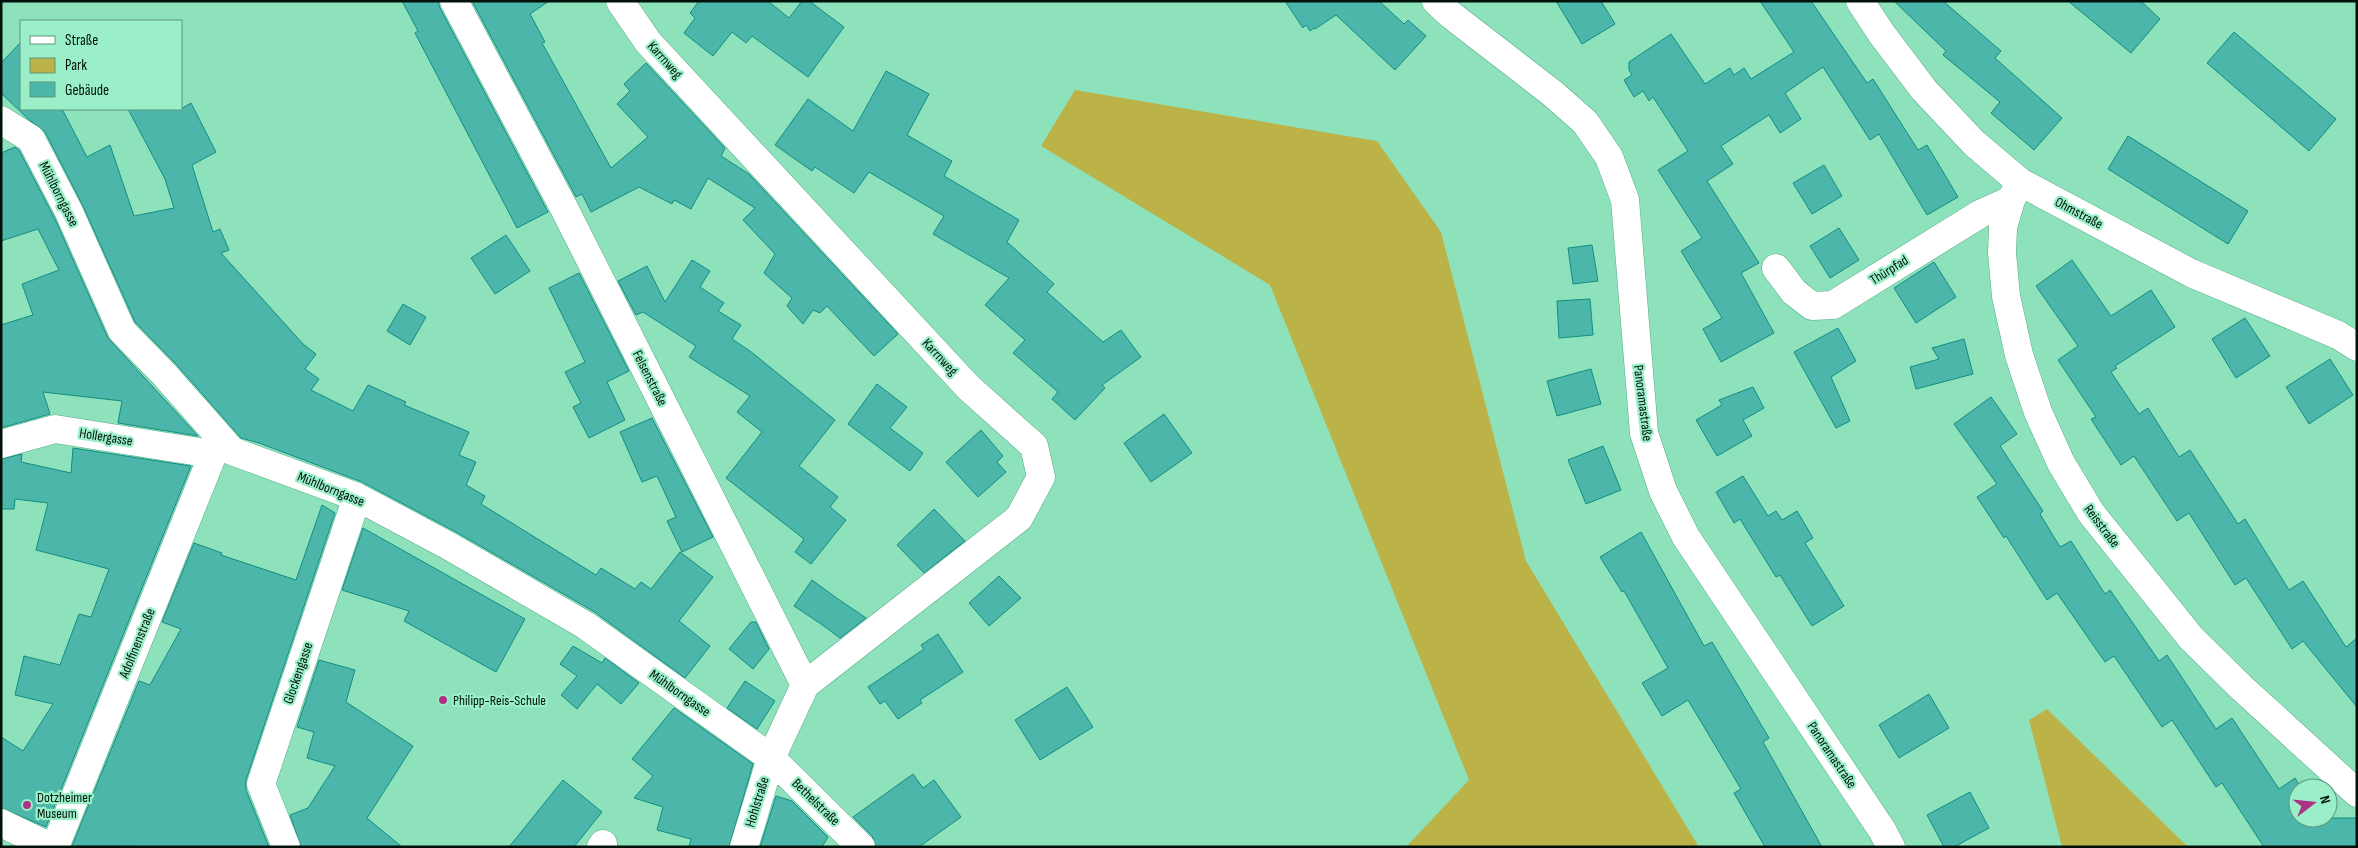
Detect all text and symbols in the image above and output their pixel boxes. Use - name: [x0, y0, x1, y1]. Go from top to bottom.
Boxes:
- legend: [20, 20, 182, 110]
- text: Straße: [65, 31, 98, 50]
- street label: Karrnweg: [644, 38, 687, 83]
- text: Park: [65, 56, 87, 75]
- text: Gebäude: [65, 81, 109, 100]
- street label: Mühlborngasse: [35, 159, 83, 229]
- street label: Ohmstraße: [2052, 193, 2106, 233]
- street label: Thürpfad: [1867, 252, 1912, 288]
- street label: Karrnweg: [919, 335, 962, 379]
- street label: Felsenstraße: [629, 347, 671, 409]
- street label: Panoramastraße: [1630, 364, 1656, 442]
- street label: Hollergasse: [78, 424, 134, 450]
- street label: Mühlborngasse: [295, 468, 367, 510]
- street label: Reisstraße: [2080, 501, 2124, 551]
- street label: Adolfinenstraße: [115, 606, 159, 681]
- street label: Glockengasse: [280, 640, 316, 706]
- street label: Mühlborngasse: [646, 666, 714, 720]
- place label: Philipp-Reis-Schule: [453, 692, 546, 709]
- marker: Philipp-Reis-Schule: [437, 694, 449, 706]
- street label: Panoramastraße: [1804, 719, 1860, 791]
- street label: Hohlstraße: [741, 775, 773, 829]
- street label: Bethelstraße: [788, 775, 844, 829]
- north arrow: [2288, 778, 2338, 828]
- place label: Dotzheimer Museum: [37, 789, 92, 822]
- text: N: [2316, 794, 2334, 805]
- marker: Dotzheimer Museum: [21, 799, 33, 811]

